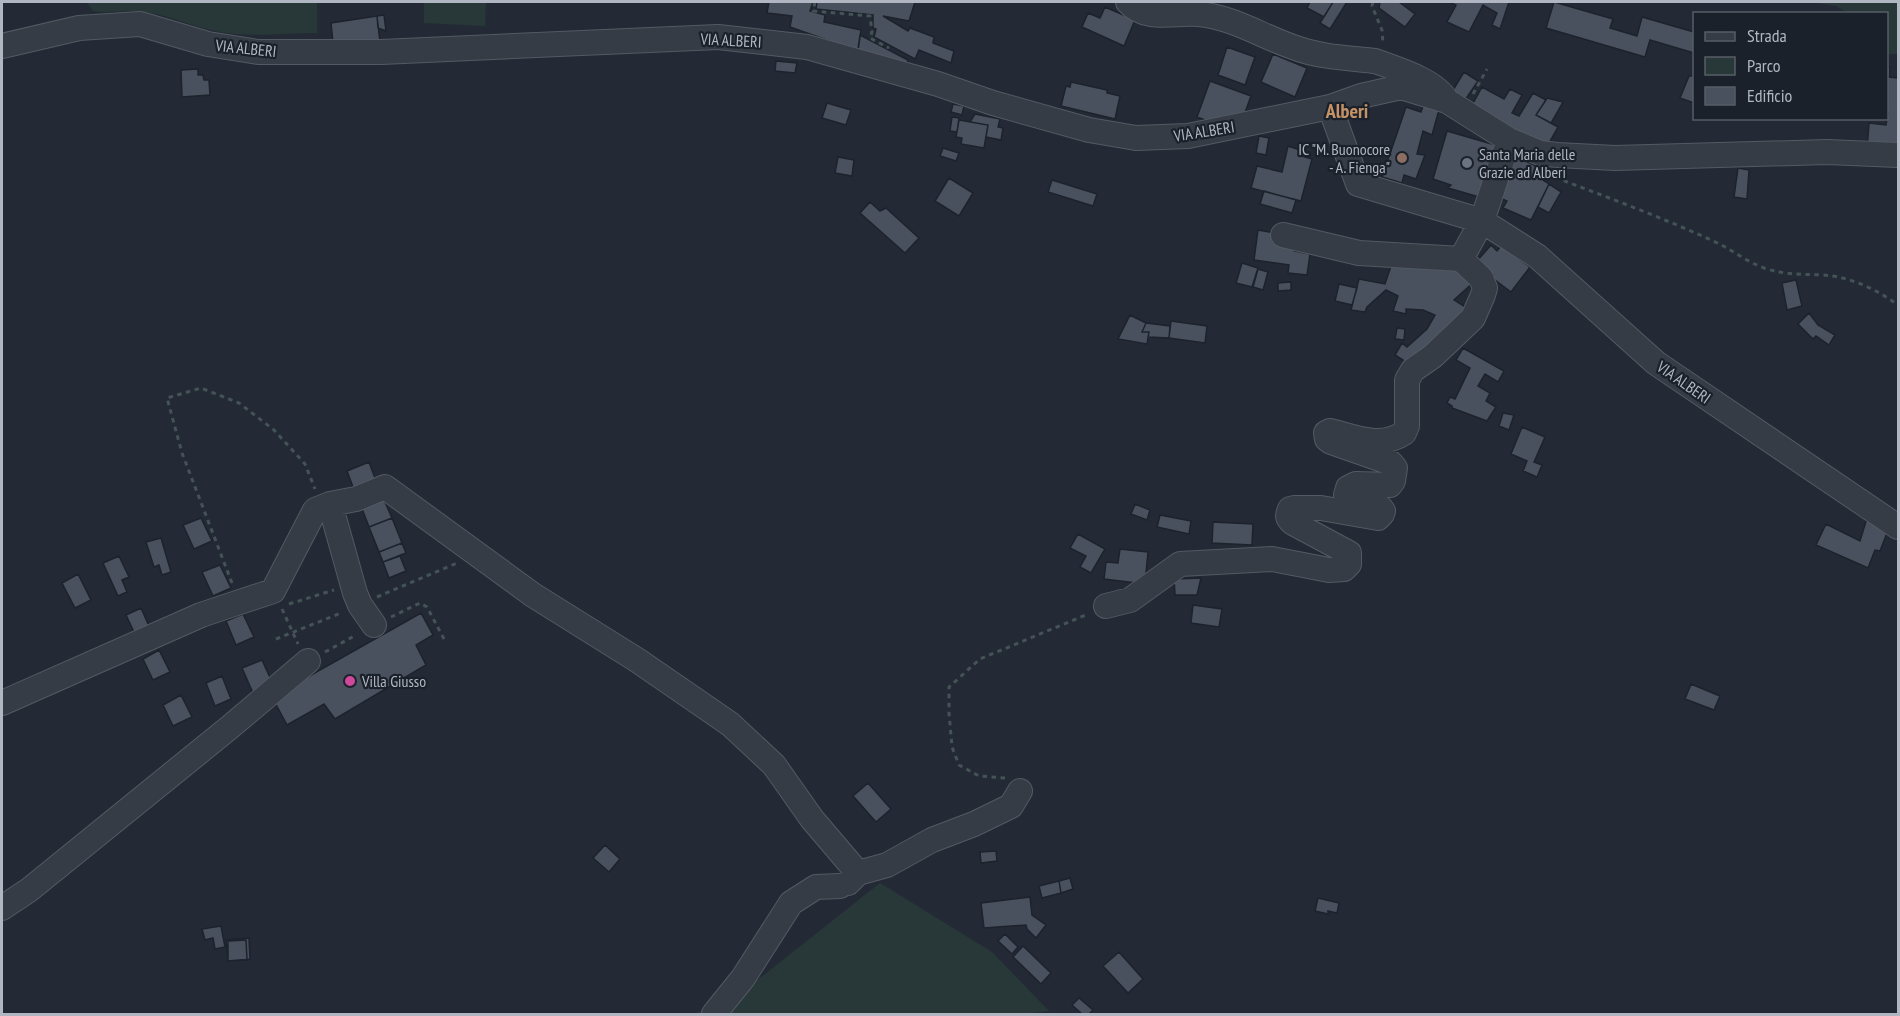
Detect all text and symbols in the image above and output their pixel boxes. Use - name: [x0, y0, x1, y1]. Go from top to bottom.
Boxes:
- legend: [1693, 12, 1888, 120]
- text: Strada: [1747, 24, 1787, 47]
- street label: VIA ALBERI: [699, 28, 762, 52]
- street label: VIA ALBERI: [214, 35, 277, 61]
- text: Parco: [1747, 54, 1781, 77]
- text: Edificio: [1747, 84, 1793, 107]
- district label: Alberi: [1325, 98, 1368, 124]
- street label: VIA ALBERI: [1171, 116, 1236, 146]
- place label: IC "M. Buonocore - A. Fienga": [1298, 139, 1390, 177]
- place label: Santa Maria delle Grazie ad Alberi: [1479, 144, 1575, 182]
- marker: IC "M. Buonocore - A. Fienga": [1395, 151, 1409, 165]
- marker: Santa Maria delle Grazie ad Alberi: [1460, 156, 1474, 170]
- street label: VIA ALBERI: [1652, 356, 1715, 408]
- place label: Villa Giusso: [361, 671, 426, 691]
- marker: Villa Giusso: [343, 674, 357, 688]

